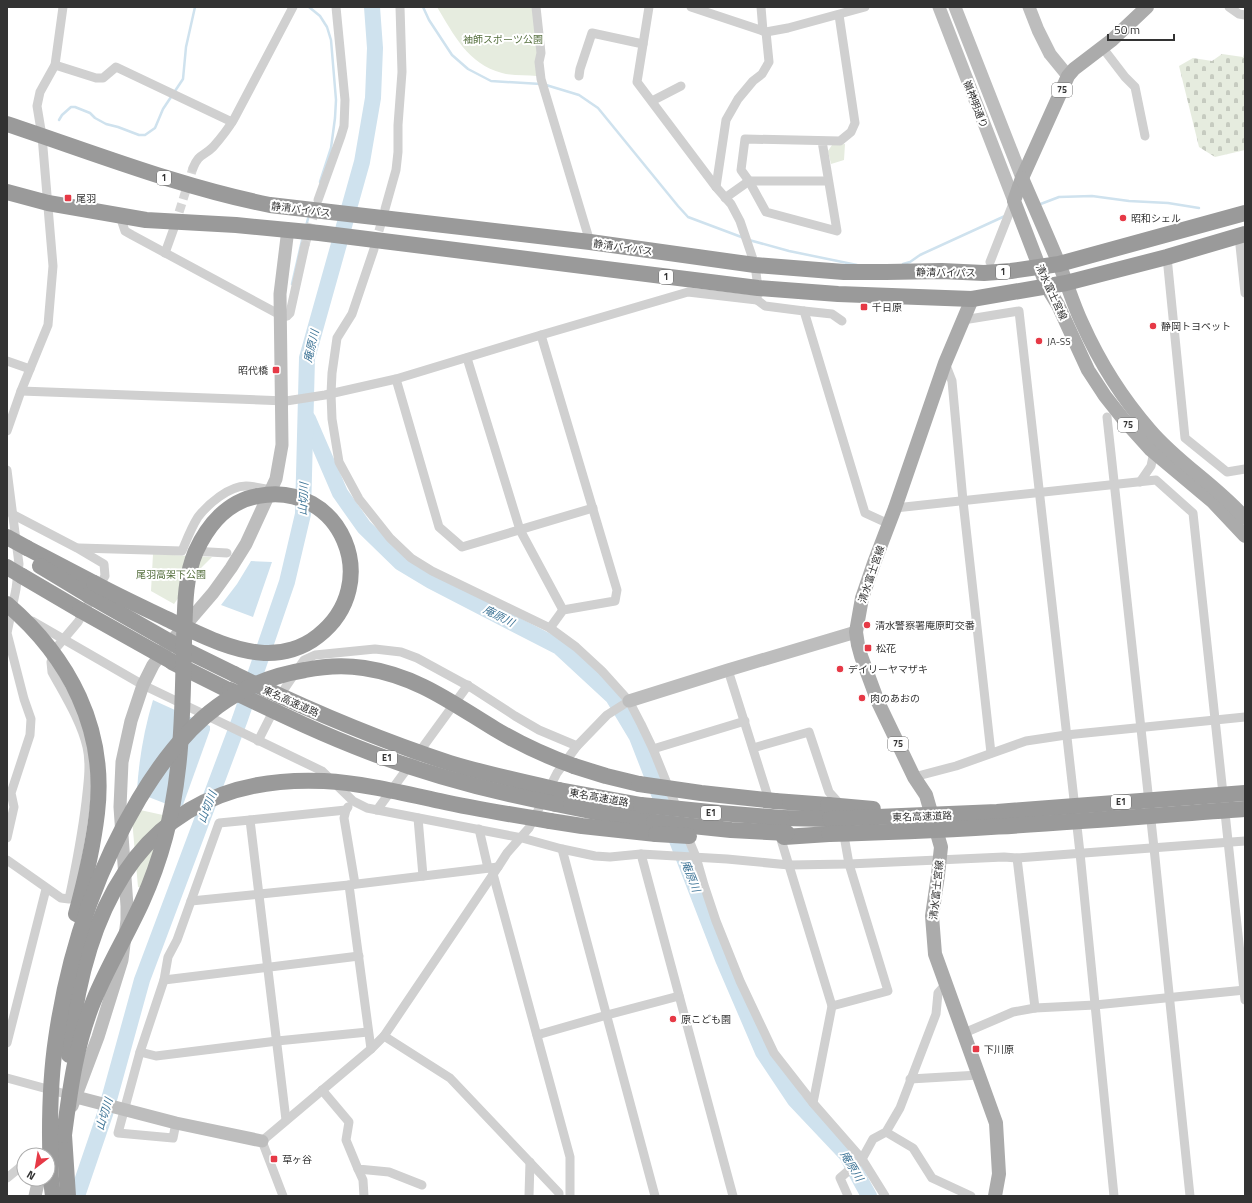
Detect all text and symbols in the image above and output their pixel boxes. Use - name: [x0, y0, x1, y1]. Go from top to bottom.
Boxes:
- scale bar: [1108, 16, 1174, 42]
- text: 50 m: [1114, 20, 1140, 39]
- park label: 袖師スポーツ公園: [463, 32, 543, 47]
- street label: 嶺神明通り: [960, 78, 991, 130]
- road number: 75: [1052, 83, 1072, 97]
- road number: 1: [157, 171, 171, 185]
- place label: 尾羽: [76, 191, 96, 206]
- marker: 尾羽: [63, 193, 73, 203]
- street label: 静清バイパス: [270, 198, 332, 221]
- place label: 昭和シェル: [1131, 211, 1181, 226]
- marker: 昭和シェル: [1118, 213, 1128, 223]
- street label: 静清バイパス: [592, 236, 654, 259]
- street label: 清水富士宮線: [1032, 262, 1071, 323]
- street label: 静清バイパス: [916, 264, 976, 281]
- road number: 1: [996, 265, 1010, 279]
- road number: 1: [659, 270, 673, 284]
- place label: 千日原: [872, 300, 902, 315]
- marker: 千日原: [859, 302, 869, 312]
- place label: 静岡トヨペット: [1161, 319, 1231, 334]
- marker: 静岡トヨペット: [1148, 321, 1158, 331]
- water label: 庵原川: [299, 327, 323, 364]
- place label: JA-SS: [1047, 334, 1071, 349]
- marker: JA-SS: [1034, 336, 1044, 346]
- place label: 昭代橋: [238, 363, 268, 378]
- marker: 昭代橋: [271, 365, 281, 375]
- road number: 75: [1118, 418, 1138, 432]
- water label: 山切川: [294, 481, 312, 516]
- street label: 清水富士宮線: [855, 543, 888, 605]
- park label: 尾羽高架下公園: [136, 567, 206, 582]
- water label: 庵原川: [481, 601, 518, 631]
- place label: 清水警察署庵原町交番: [875, 618, 975, 633]
- marker: 清水警察署庵原町交番: [862, 620, 872, 630]
- place label: 松花: [876, 641, 896, 656]
- marker: 松花: [863, 643, 873, 653]
- place label: デイリーヤマザキ: [848, 662, 928, 677]
- marker: デイリーヤマザキ: [835, 664, 845, 674]
- street label: 東名高速道路: [260, 682, 321, 721]
- place label: 肉のあおの: [870, 691, 920, 706]
- marker: 肉のあおの: [857, 693, 867, 703]
- road number: 75: [888, 737, 908, 751]
- road number: E1: [377, 751, 397, 765]
- street label: 東名高速道路: [568, 785, 630, 810]
- water label: 山切川: [194, 788, 221, 825]
- road number: E1: [1111, 795, 1131, 809]
- road number: E1: [701, 806, 721, 820]
- street label: 東名高速道路: [892, 808, 952, 825]
- water label: 庵原川: [678, 858, 705, 895]
- street label: 清水富士宮線: [926, 859, 947, 921]
- place label: 原こども園: [681, 1012, 731, 1027]
- marker: 原こども園: [668, 1014, 678, 1024]
- place label: 下川原: [984, 1042, 1014, 1057]
- marker: 下川原: [971, 1044, 981, 1054]
- water label: 山切川: [92, 1095, 117, 1132]
- north arrow: [16, 1147, 56, 1187]
- water label: 庵原川: [837, 1148, 868, 1185]
- place label: 草ヶ谷: [282, 1152, 312, 1167]
- marker: 草ヶ谷: [269, 1154, 279, 1164]
- text: N: [23, 1167, 38, 1184]

